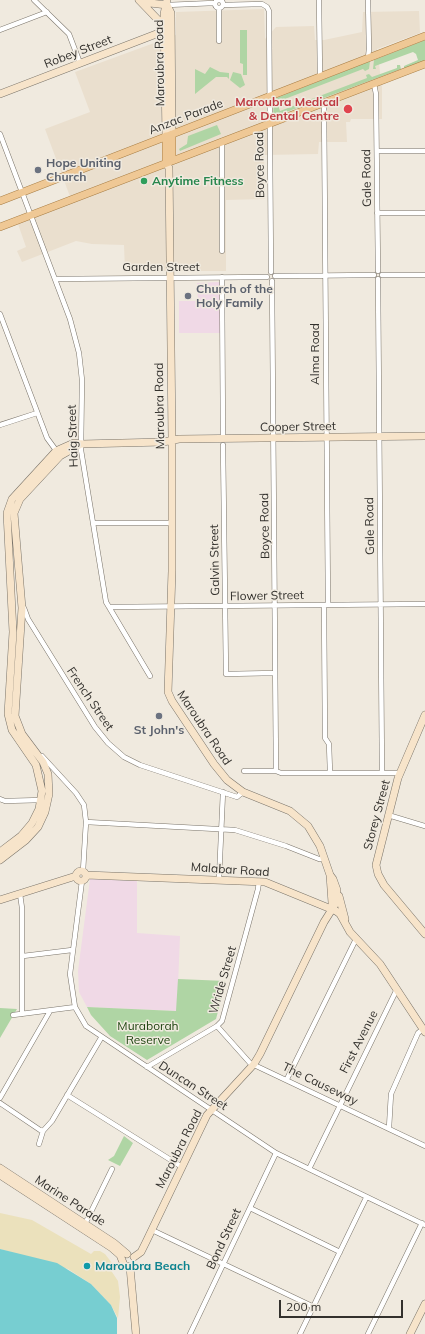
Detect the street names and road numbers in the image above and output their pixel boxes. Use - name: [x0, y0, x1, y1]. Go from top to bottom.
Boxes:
- street label: Maroubra Road: [152, 19, 168, 107]
- street label: Robey Street: [42, 32, 114, 72]
- street label: Anzac Parade: [147, 96, 225, 138]
- street label: Boyce Road: [252, 132, 268, 198]
- street label: Gale Road: [359, 149, 375, 207]
- street label: Garden Street: [122, 260, 200, 274]
- street label: Alma Road: [308, 323, 322, 385]
- street label: Maroubra Road: [152, 362, 168, 450]
- street label: Haig Street: [65, 404, 81, 468]
- street label: Cooper Street: [260, 419, 336, 435]
- street label: Boyce Road: [257, 493, 273, 559]
- street label: Gale Road: [362, 497, 378, 555]
- street label: Galvin Street: [207, 524, 223, 596]
- street label: Flower Street: [230, 588, 304, 604]
- street label: French Street: [63, 664, 117, 734]
- street label: Maroubra Road: [174, 688, 234, 768]
- street label: Storey Street: [361, 778, 393, 852]
- street label: Malabar Road: [190, 860, 270, 880]
- street label: Wride Street: [206, 944, 240, 1016]
- street label: First Avenue: [337, 1008, 381, 1076]
- street label: Duncan Street: [156, 1058, 230, 1114]
- street label: The Causeway: [280, 1059, 360, 1109]
- street label: Maroubra Road: [153, 1107, 205, 1191]
- street label: Marine Parade: [32, 1173, 108, 1229]
- street label: Bond Street: [204, 1206, 244, 1272]

